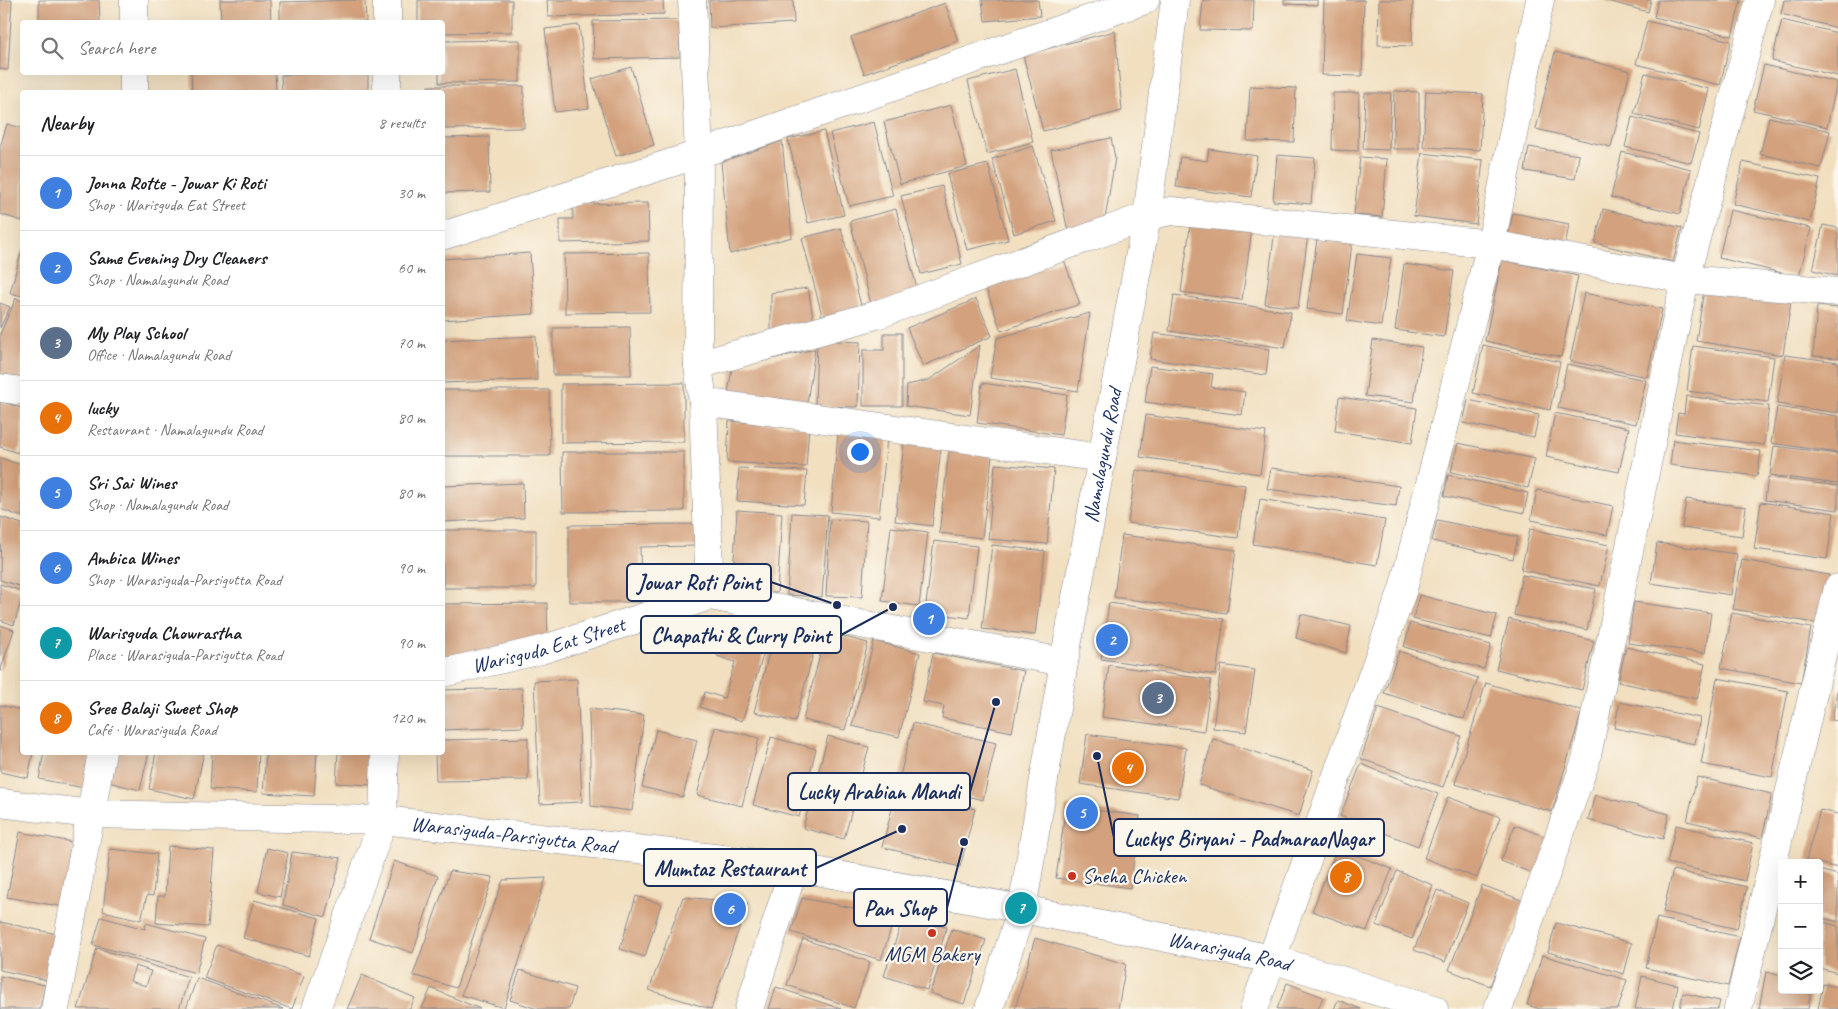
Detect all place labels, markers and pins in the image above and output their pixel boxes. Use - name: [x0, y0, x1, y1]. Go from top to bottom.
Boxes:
- callout: Jowar Roti Point: [627, 564, 771, 601]
- pin: 1: [913, 600, 945, 638]
- callout: Chapathi & Curry Point: [641, 616, 841, 653]
- pin: 2: [1096, 621, 1128, 659]
- pin: 3: [1142, 679, 1174, 717]
- pin: 4: [1112, 749, 1144, 787]
- callout: Lucky Arabian Mandi: [788, 773, 970, 810]
- pin: 5: [1066, 794, 1098, 832]
- callout: Luckys Biryani - PadmaraoNagar: [1114, 819, 1384, 856]
- callout: Mumtaz Restaurant: [644, 849, 816, 886]
- pin: 8: [1330, 858, 1362, 896]
- place label: Sneha Chicken: [1082, 863, 1188, 889]
- marker: Sneha Chicken: [1066, 870, 1078, 882]
- callout: Pan Shop: [854, 889, 947, 926]
- pin: 7: [1005, 889, 1037, 927]
- pin: 6: [714, 890, 746, 928]
- marker: MGM Bakery: [926, 927, 938, 939]
- place label: MGM Bakery: [884, 941, 981, 967]

